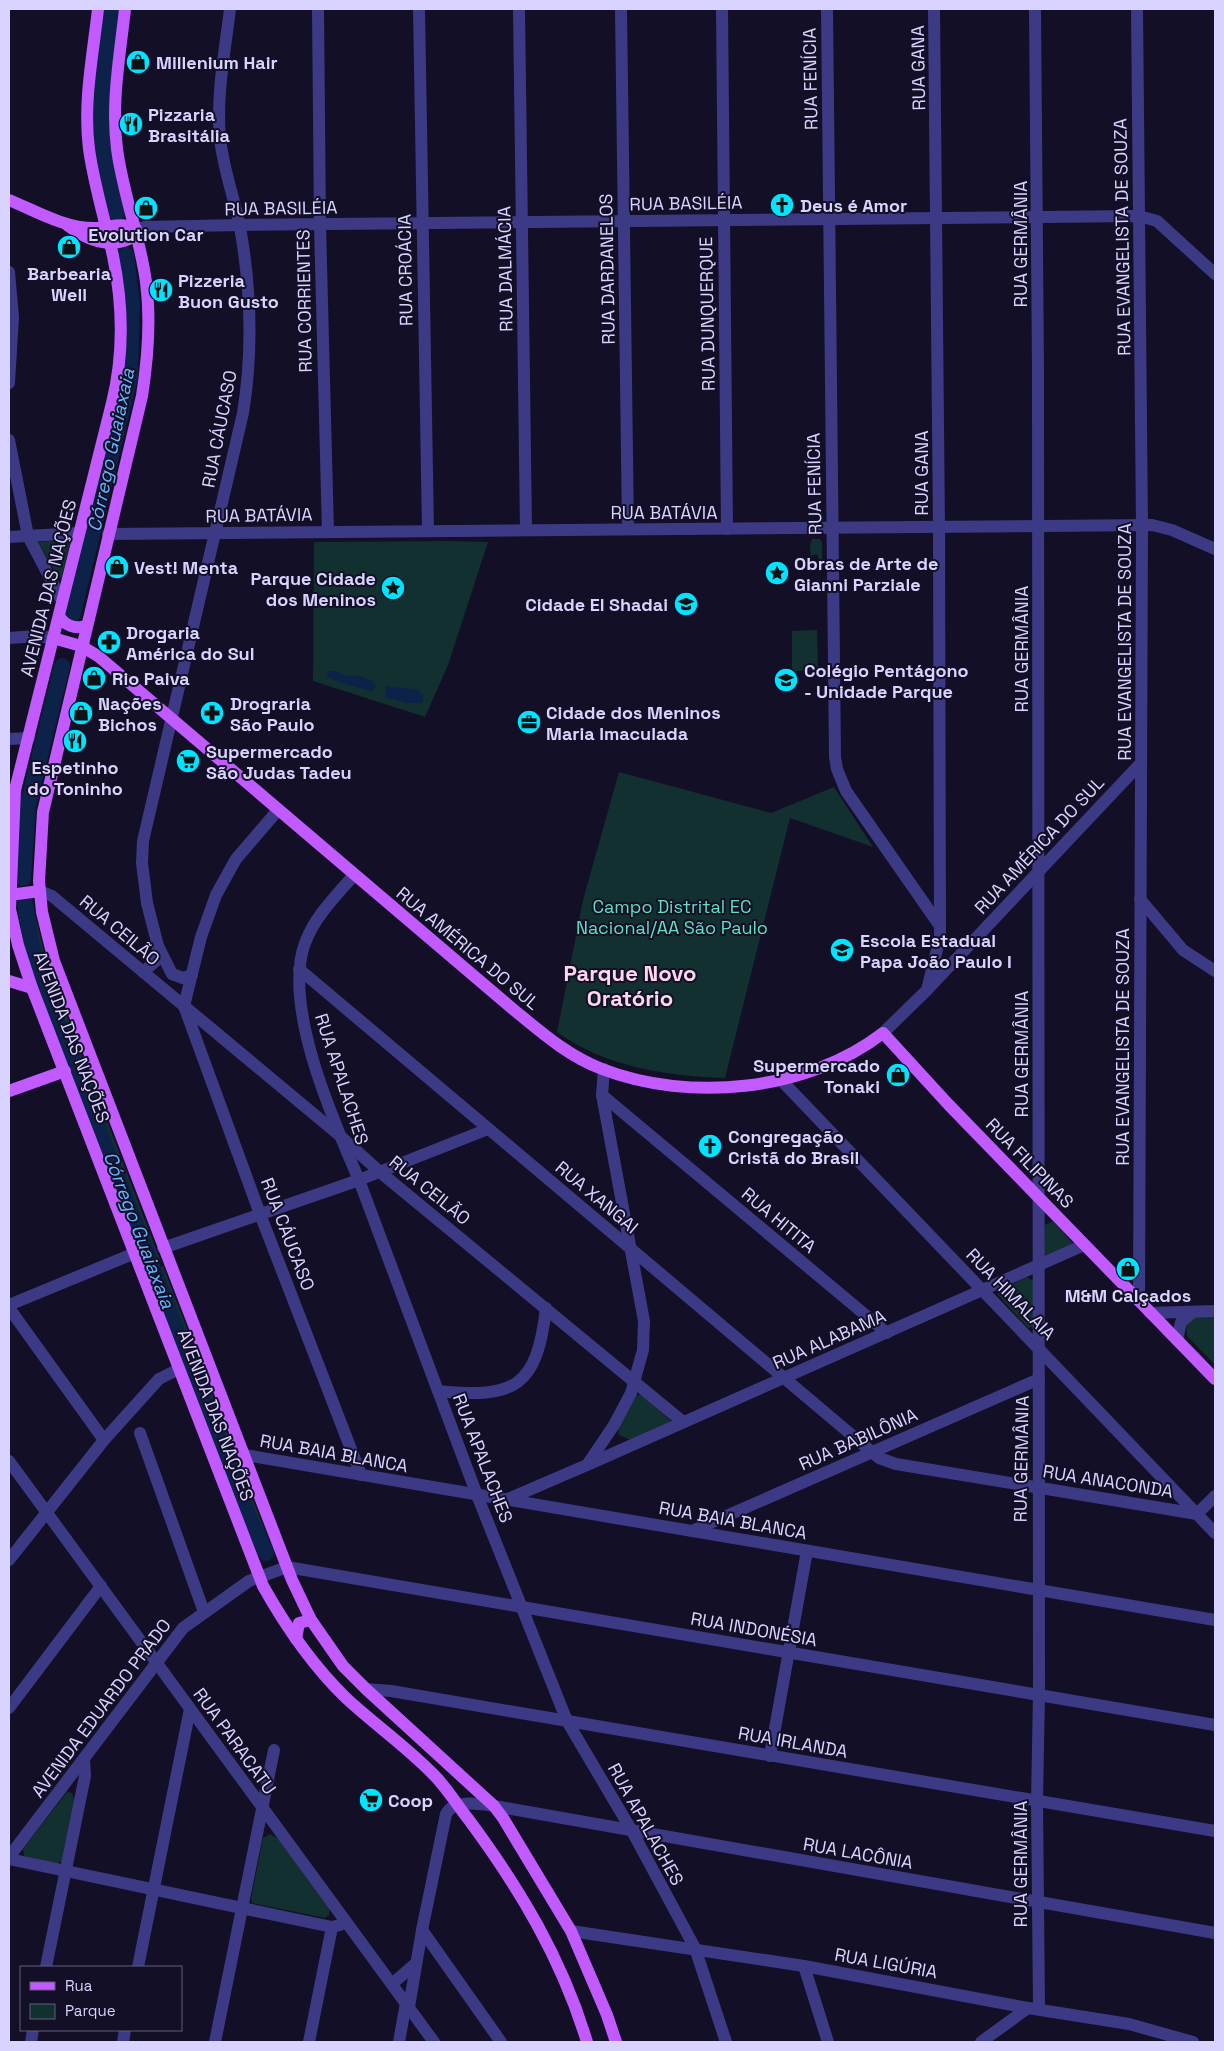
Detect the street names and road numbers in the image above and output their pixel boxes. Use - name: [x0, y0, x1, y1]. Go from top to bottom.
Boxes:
- street label: RUA GANA: [906, 25, 930, 111]
- street label: RUA FENÍCIA: [798, 28, 822, 130]
- street label: RUA EVANGELISTA DE SOUZA: [1108, 118, 1136, 356]
- street label: RUA GERMÂNIA: [1009, 181, 1032, 307]
- street label: RUA BASILÉIA: [629, 191, 743, 215]
- street label: RUA DARDANELOS: [594, 193, 620, 345]
- street label: RUA BASILÉIA: [224, 196, 338, 220]
- street label: RUA DALMÁCIA: [492, 206, 518, 332]
- street label: RUA CROÁCIA: [393, 214, 417, 326]
- street label: RUA CORRIENTES: [291, 229, 317, 373]
- street label: RUA DUNQUERQUE: [694, 237, 720, 391]
- street label: RUA CÁUCASO: [196, 368, 242, 490]
- street label: RUA GANA: [910, 430, 933, 516]
- street label: RUA FENÍCIA: [802, 433, 826, 535]
- street label: AVENIDA DAS NAÇÕES: [15, 497, 81, 679]
- street label: RUA BATÁVIA: [610, 501, 718, 524]
- street label: RUA BATÁVIA: [205, 503, 313, 527]
- street label: RUA EVANGELISTA DE SOUZA: [1113, 523, 1136, 761]
- street label: RUA GERMÂNIA: [1010, 586, 1033, 712]
- street label: RUA AMÉRICA DO SUL: [969, 771, 1109, 919]
- street label: RUA AMÉRICA DO SUL: [392, 881, 544, 1015]
- street label: RUA CEILÃO: [75, 890, 165, 970]
- street label: RUA EVANGELISTA DE SOUZA: [1111, 928, 1134, 1166]
- street label: AVENIDA DAS NAÇÕES: [29, 948, 115, 1126]
- street label: RUA GERMÂNIA: [1010, 991, 1033, 1117]
- street label: RUA APALACHES: [310, 1010, 374, 1148]
- street label: RUA FILIPINAS: [981, 1113, 1079, 1213]
- street label: RUA CEILÃO: [385, 1150, 475, 1230]
- street label: RUA XANGAI: [551, 1156, 643, 1238]
- street label: RUA CÁUCASO: [256, 1174, 320, 1294]
- street label: RUA HITITA: [737, 1182, 821, 1258]
- street label: RUA HIMALAIA: [961, 1243, 1061, 1345]
- street label: RUA ALABAMA: [769, 1304, 889, 1374]
- street label: AVENIDA DAS NAÇÕES: [173, 1326, 259, 1504]
- street label: RUA APALACHES: [448, 1390, 518, 1526]
- street label: RUA GERMÂNIA: [1008, 1395, 1034, 1523]
- street label: RUA BABILÔNIA: [795, 1403, 921, 1475]
- street label: RUA BAIA BLANCA: [258, 1429, 410, 1477]
- street label: RUA ANACONDA: [1041, 1459, 1175, 1503]
- street label: RUA BAIA BLANCA: [657, 1496, 809, 1544]
- street label: RUA INDONÉSIA: [689, 1607, 819, 1651]
- street label: AVENIDA EDUARDO PRADO: [26, 1614, 176, 1802]
- street label: RUA PARACATU: [189, 1683, 281, 1799]
- street label: RUA IRLANDA: [736, 1721, 850, 1763]
- street label: RUA APALACHES: [603, 1759, 689, 1889]
- street label: RUA GERMÂNIA: [1009, 1801, 1032, 1927]
- street label: RUA LACÔNIA: [801, 1832, 915, 1874]
- street label: RUA LIGÚRIA: [833, 1943, 939, 1983]

